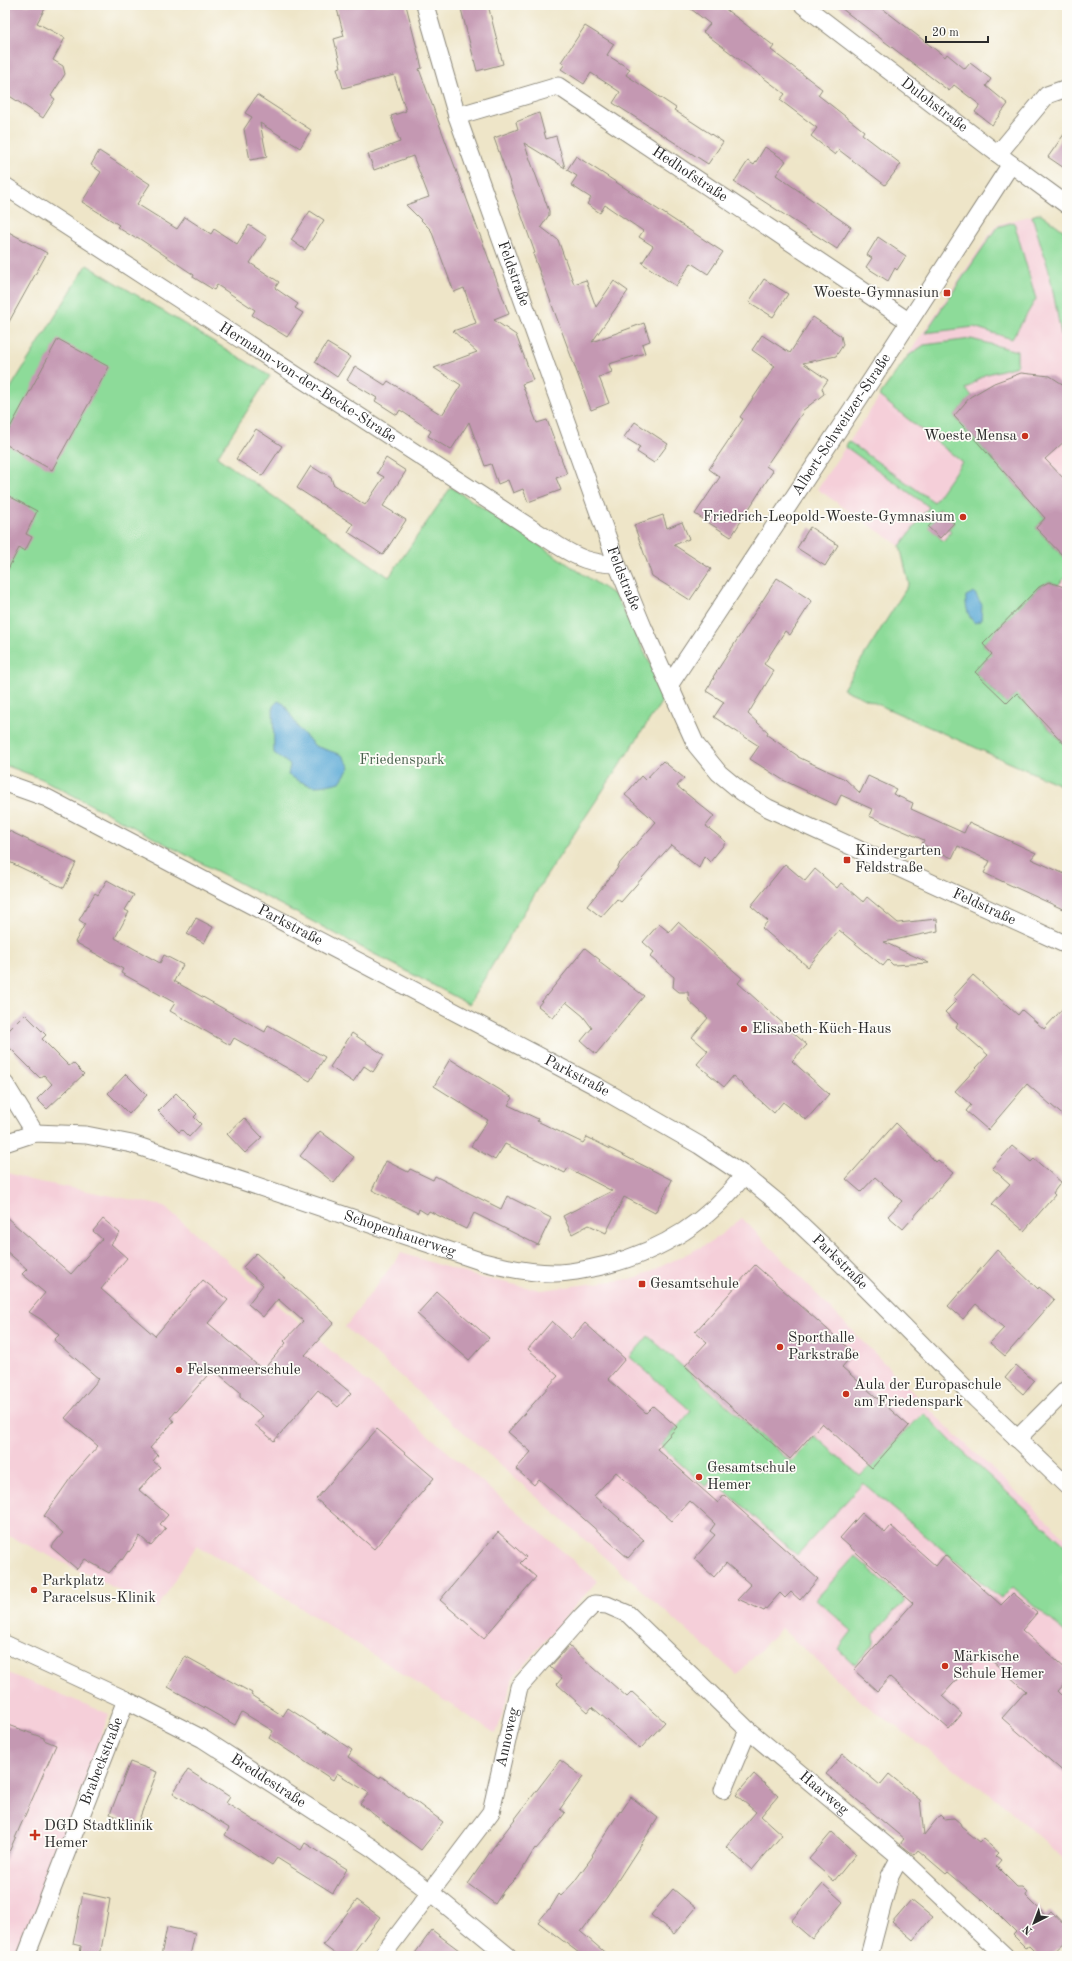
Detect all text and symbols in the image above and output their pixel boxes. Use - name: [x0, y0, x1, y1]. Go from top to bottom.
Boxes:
- scale bar: [926, 18, 988, 44]
- text: 20 m: [932, 27, 959, 39]
- street label: Dulohstraße: [898, 75, 970, 135]
- street label: Hedhofstraße: [649, 144, 730, 205]
- street label: Feldstraße: [495, 239, 532, 308]
- place label: Woeste-Gymnasiun: [813, 286, 939, 301]
- marker: Woeste-Gymnasiun: [942, 288, 952, 298]
- street label: Hermann-von-der-Becke-Straße: [216, 320, 399, 446]
- street label: Albert-Schweitzer-Straße: [790, 351, 894, 498]
- place label: Woeste Mensa: [924, 429, 1018, 444]
- marker: Woeste Mensa: [1020, 431, 1030, 441]
- place label: Friedrich-Leopold-Woeste-Gymnasium: [703, 510, 955, 525]
- marker: Friedrich-Leopold-Woeste-Gymnasium: [958, 512, 968, 522]
- street label: Feldstraße: [604, 544, 643, 613]
- park label: Friedenspark: [359, 753, 445, 768]
- place label: Kindergarten Feldstraße: [855, 844, 941, 876]
- marker: Kindergarten Feldstraße: [842, 855, 852, 865]
- street label: Feldstraße: [950, 886, 1018, 928]
- street label: Parkstraße: [255, 902, 325, 949]
- place label: Elisabeth-Küch-Haus: [752, 1022, 891, 1037]
- marker: Elisabeth-Küch-Haus: [739, 1024, 749, 1034]
- street label: Parkstraße: [542, 1053, 612, 1100]
- street label: Schopenhauerweg: [342, 1208, 458, 1260]
- street label: Parkstraße: [809, 1232, 870, 1293]
- place label: Gesamtschule: [650, 1277, 739, 1292]
- marker: Gesamtschule: [637, 1279, 647, 1289]
- place label: Sporthalle Parkstraße: [788, 1331, 859, 1363]
- marker: Sporthalle Parkstraße: [775, 1342, 785, 1352]
- place label: Felsenmeerschule: [187, 1363, 301, 1378]
- marker: Felsenmeerschule: [174, 1365, 184, 1375]
- place label: Aula der Europaschule am Friedenspark: [854, 1378, 1002, 1410]
- marker: Aula der Europaschule am Friedenspark: [841, 1389, 851, 1399]
- place label: Gesamtschule Hemer: [707, 1461, 796, 1493]
- marker: Gesamtschule Hemer: [694, 1472, 704, 1482]
- place label: Parkplatz Paracelsus-Klinik: [42, 1574, 156, 1606]
- marker: Parkplatz Paracelsus-Klinik: [29, 1585, 39, 1595]
- place label: Märkische Schule Hemer: [953, 1650, 1044, 1682]
- marker: Märkische Schule Hemer: [940, 1661, 950, 1671]
- street label: Annoweg: [494, 1706, 522, 1769]
- street label: Brabeckstraße: [78, 1715, 126, 1807]
- street label: Breddestraße: [228, 1751, 308, 1811]
- street label: Haarweg: [796, 1769, 851, 1818]
- place label: DGD Stadtklinik Hemer: [44, 1819, 153, 1851]
- marker: DGD Stadtklinik Hemer: [29, 1829, 41, 1841]
- north arrow: [1014, 1903, 1054, 1943]
- text: N: [1021, 1922, 1035, 1936]

